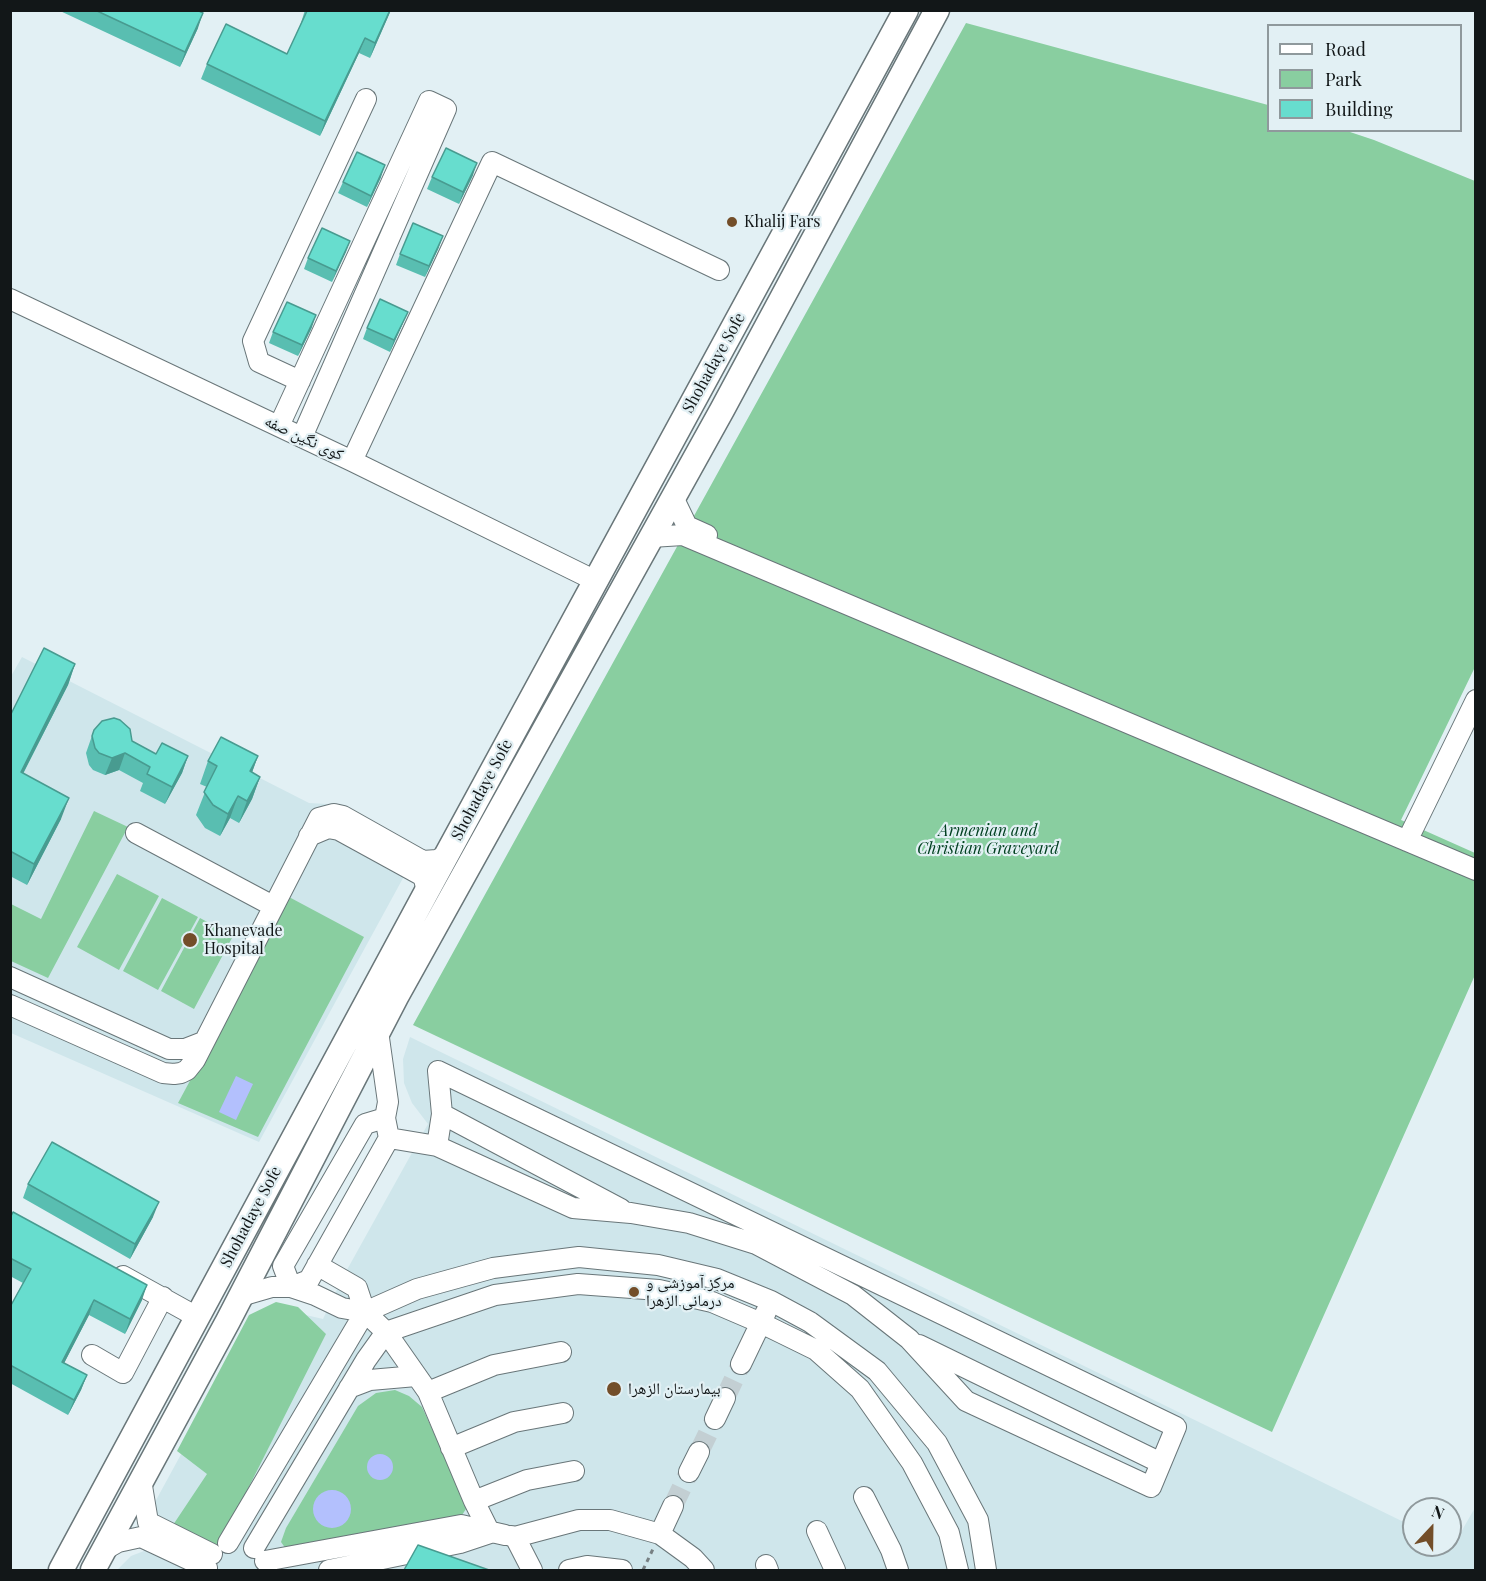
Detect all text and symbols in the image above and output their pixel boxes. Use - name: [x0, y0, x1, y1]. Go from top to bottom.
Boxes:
- legend: [1267, 24, 1462, 132]
- text: Road: [1325, 37, 1366, 61]
- text: Park: [1325, 67, 1362, 91]
- text: Building: [1325, 97, 1393, 121]
- place label: Khalij Fars: [744, 212, 820, 232]
- marker: Khalij Fars: [725, 215, 739, 229]
- street label: Shohadaye Sofe: [679, 309, 749, 417]
- street label: کوی نگین صفه: [261, 411, 347, 465]
- street label: Shohadaye Sofe: [447, 736, 517, 844]
- park label: Armenian and Christian Graveyard: [917, 821, 1059, 859]
- place label: Khanevade Hospital: [204, 921, 283, 959]
- marker: Khanevade Hospital: [181, 931, 199, 949]
- street label: Shohadaye Sofe: [216, 1163, 286, 1271]
- place label: مرکز آموزشی و درمانی الزهرا: [646, 1273, 735, 1311]
- marker: مرکز آموزشی و درمانی الزهرا: [627, 1285, 641, 1299]
- place label: بیمارستان الزهرا: [628, 1379, 721, 1399]
- marker: بیمارستان الزهرا: [605, 1380, 623, 1398]
- north arrow: [1402, 1497, 1462, 1557]
- text: N: [1429, 1500, 1447, 1524]

